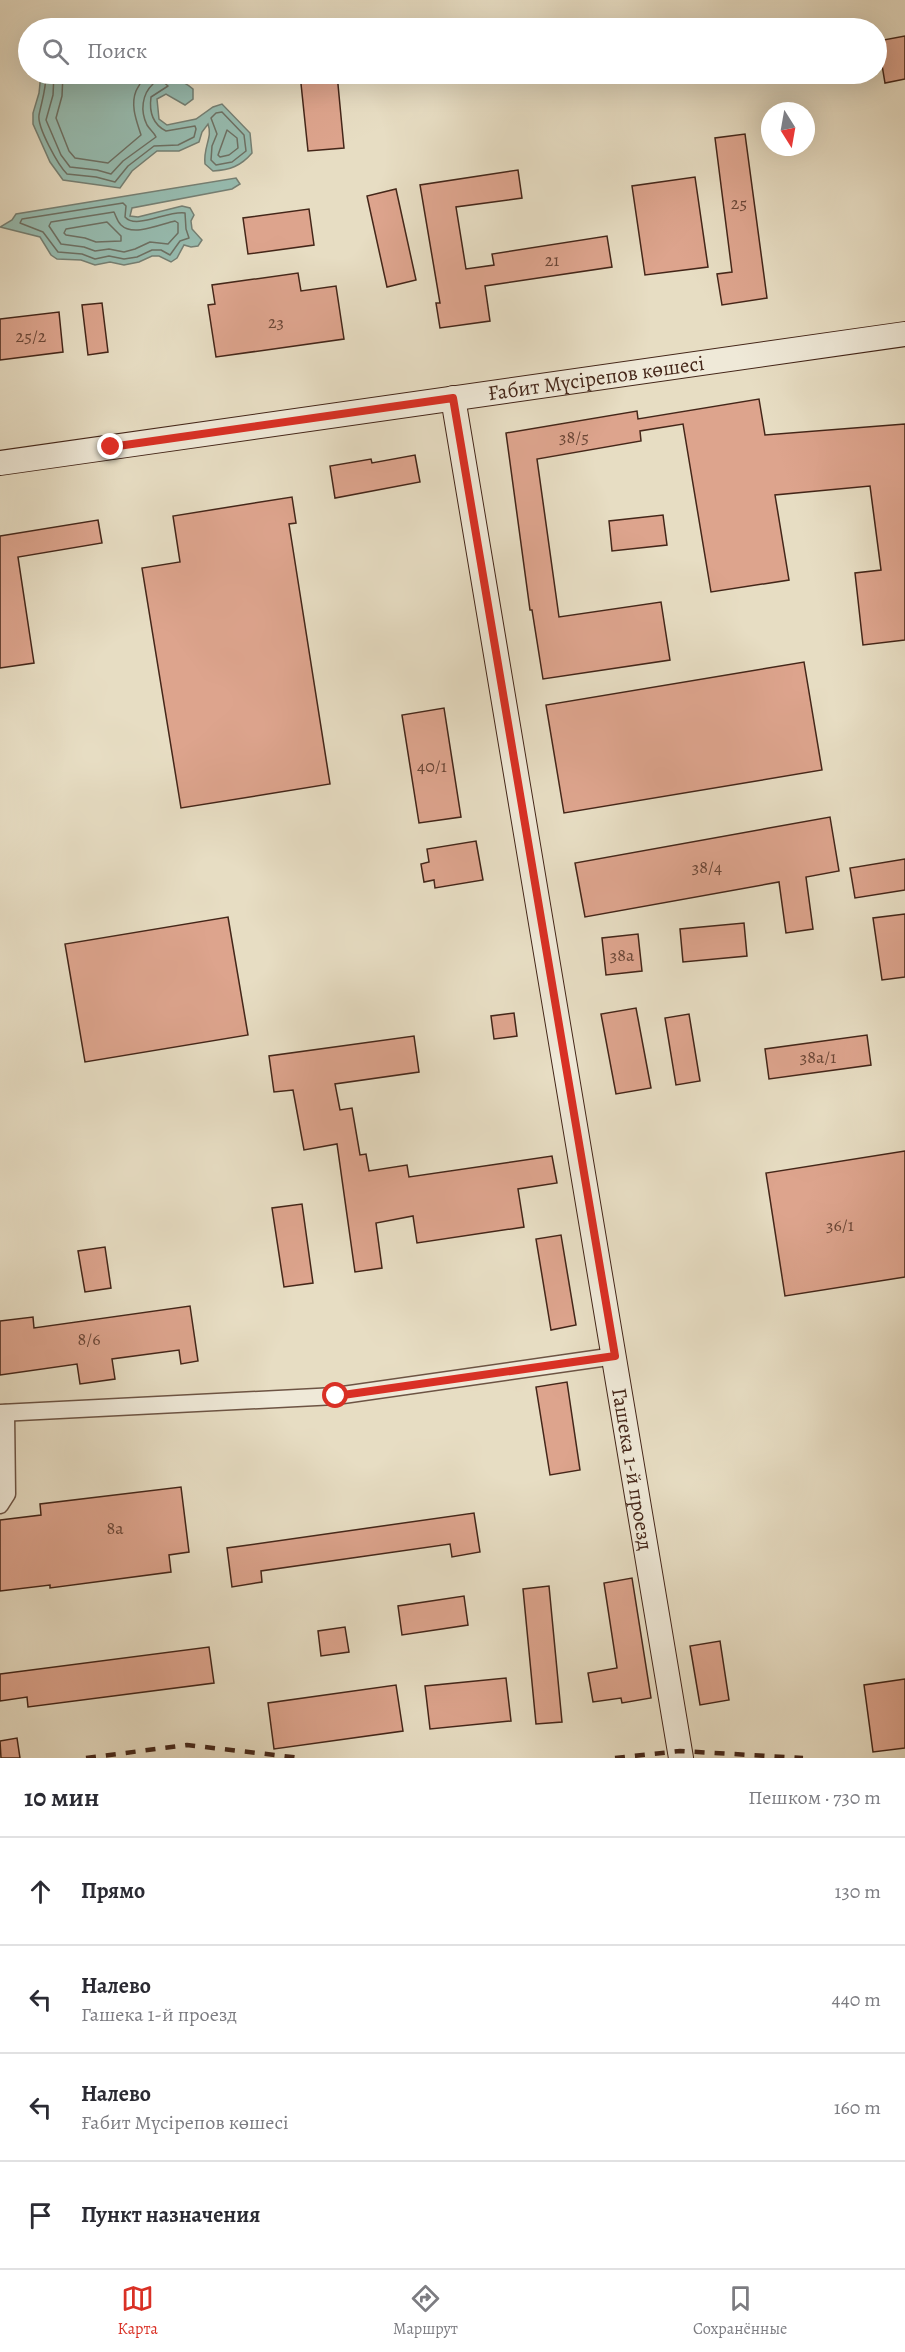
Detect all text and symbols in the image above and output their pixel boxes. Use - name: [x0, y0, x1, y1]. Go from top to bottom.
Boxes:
- search box: [18, 18, 887, 84]
- icon: search: [39, 35, 72, 68]
- text: Поиск: [87, 36, 147, 66]
- north arrow: [761, 102, 815, 156]
- house number: 25: [731, 191, 747, 215]
- house number: 21: [545, 248, 559, 272]
- house number: 23: [268, 310, 284, 334]
- house number: 25/2: [16, 324, 47, 348]
- street label: Ғабит Мүсірепов көшесі: [486, 349, 706, 407]
- house number: 38/5: [559, 425, 589, 449]
- route end: [97, 433, 123, 459]
- house number: 40/1: [417, 754, 447, 778]
- house number: 38/4: [692, 855, 722, 879]
- house number: 38а: [610, 943, 635, 967]
- house number: 38а/1: [800, 1045, 836, 1069]
- house number: 36/1: [826, 1213, 854, 1237]
- house number: 8/6: [78, 1327, 100, 1351]
- route start: [322, 1382, 348, 1408]
- street label: Гашека 1-й проезд: [605, 1386, 660, 1552]
- house number: 8а: [106, 1516, 124, 1540]
- text: 10 мин: [24, 1780, 99, 1815]
- text: Пешком · 730 m: [748, 1784, 881, 1811]
- icon: ahead: [24, 1875, 57, 1908]
- text: Прямо: [81, 1876, 145, 1906]
- text: 130 m: [835, 1878, 881, 1905]
- text: Налево: [81, 1971, 151, 2001]
- icon: left: [24, 1983, 57, 2016]
- text: 440 m: [832, 1986, 881, 2013]
- text: Гашека 1-й проезд: [81, 2001, 237, 2028]
- text: Налево: [81, 2079, 151, 2109]
- icon: left: [24, 2091, 57, 2124]
- text: 160 m: [834, 2094, 881, 2121]
- text: Ғабит Мүсірепов көшесі: [81, 2109, 289, 2136]
- icon: arrive: [24, 2199, 57, 2232]
- text: Пункт назначения: [81, 2200, 260, 2230]
- tab: Карта: [118, 2282, 158, 2340]
- tab: Маршрут: [393, 2282, 458, 2340]
- tab: Сохранённые: [693, 2282, 787, 2340]

